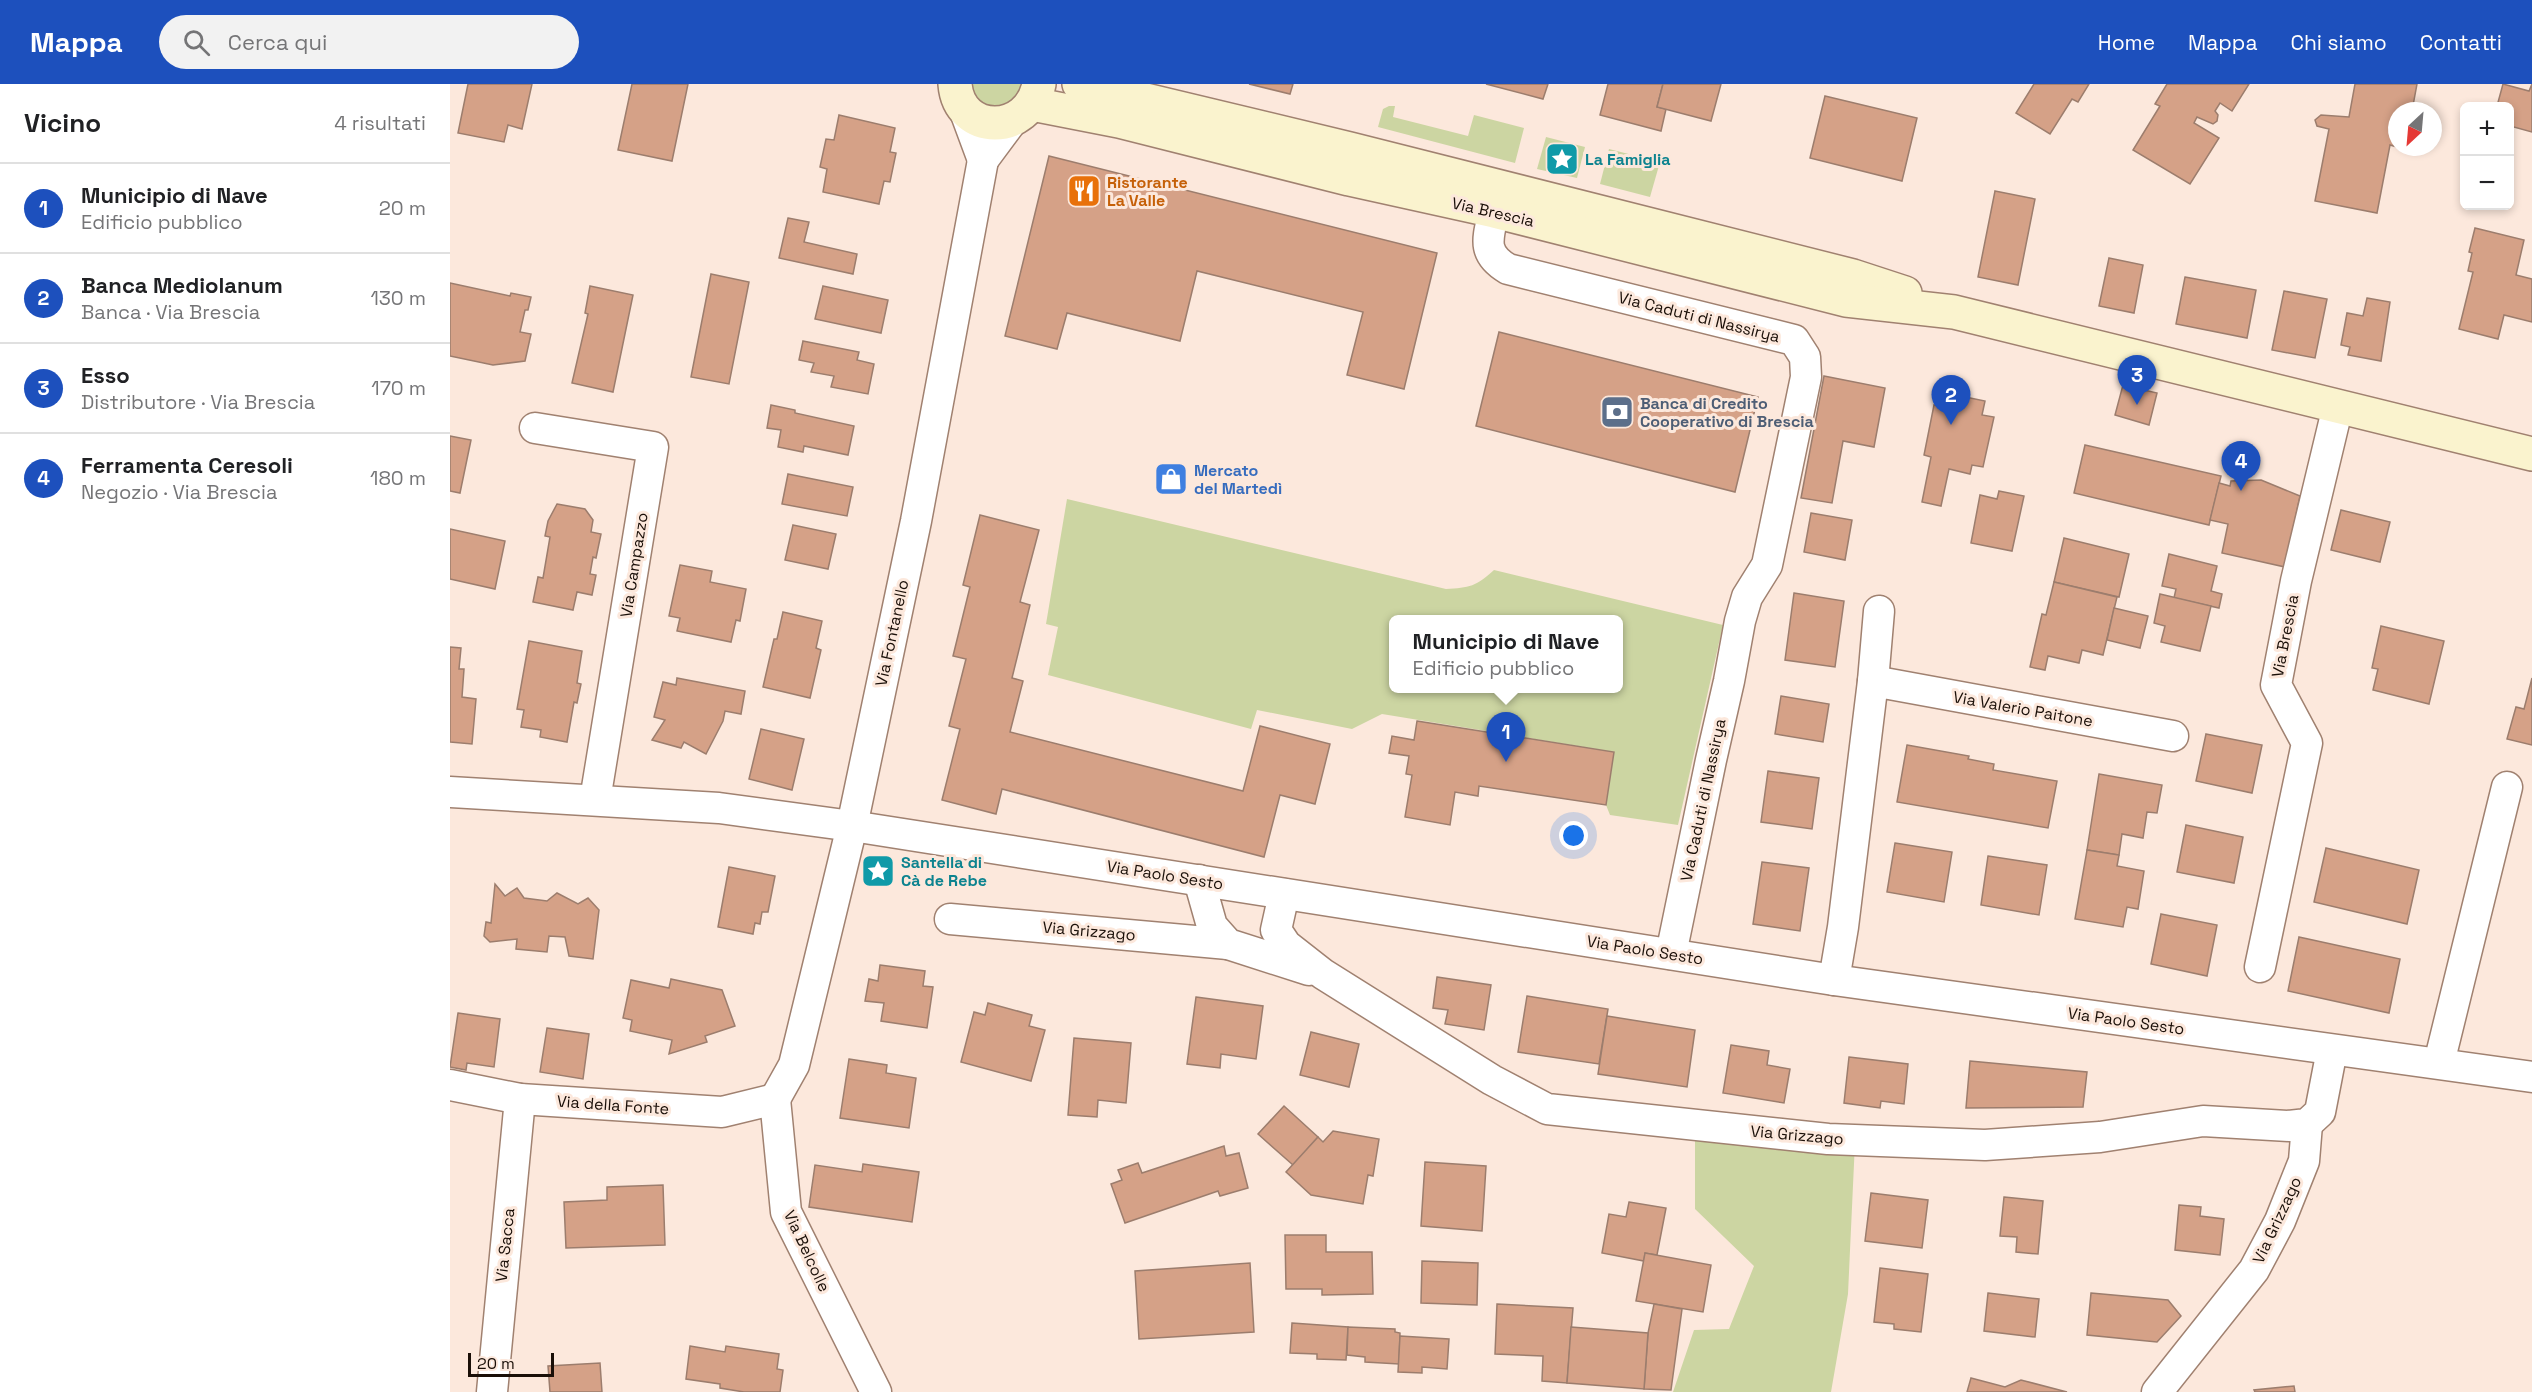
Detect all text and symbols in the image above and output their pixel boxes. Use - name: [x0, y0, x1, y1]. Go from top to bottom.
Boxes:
- search box: [159, 15, 579, 69]
- text: Mappa: [30, 24, 123, 60]
- icon: search: [180, 26, 213, 59]
- text: Cerca qui: [228, 28, 327, 56]
- text: Home: [2098, 29, 2155, 56]
- text: Mappa: [2188, 29, 2257, 56]
- text: Chi siamo: [2290, 29, 2387, 56]
- text: Contatti: [2420, 29, 2502, 56]
- north arrow: [2388, 102, 2442, 156]
- map controls: [2460, 102, 2514, 210]
- button: +: [2460, 102, 2514, 156]
- text: Vicino: [24, 106, 101, 140]
- text: 4 risultati: [334, 110, 426, 136]
- place icon: La Famiglia: [1544, 141, 1580, 177]
- place label: La Famiglia: [1585, 149, 1671, 170]
- button: −: [2460, 156, 2514, 210]
- place label: Ristorante La Valle: [1107, 172, 1188, 211]
- restaurant icon: Ristorante La Valle: [1066, 173, 1102, 209]
- text: Municipio di Nave: [81, 181, 268, 209]
- street label: Via Brescia: [1450, 192, 1536, 232]
- text: 1: [39, 195, 48, 221]
- text: 20 m: [379, 195, 426, 221]
- text: Edificio pubblico: [81, 209, 243, 235]
- text: Banca Mediolanum: [81, 271, 283, 299]
- text: 2: [38, 285, 49, 311]
- text: 130 m: [370, 285, 426, 311]
- street label: Via Caduti di Nassirya: [1616, 287, 1782, 347]
- text: Banca · Via Brescia: [81, 299, 260, 325]
- pin: 3: [2118, 356, 2156, 405]
- text: Esso: [81, 361, 130, 389]
- text: 3: [37, 375, 50, 401]
- text: 170 m: [371, 375, 426, 401]
- pin: 2: [1932, 376, 1970, 425]
- text: Distributore · Via Brescia: [81, 389, 315, 415]
- place label: Banca di Credito Cooperativo di Brescia: [1640, 393, 1814, 432]
- bank icon: Banca di Credito Cooperativo di Brescia: [1599, 394, 1635, 430]
- pin: 4: [2222, 442, 2260, 491]
- text: Ferramenta Ceresoli: [81, 451, 293, 479]
- place label: Mercato del Martedì: [1194, 460, 1282, 499]
- shop icon: Mercato del Martedì: [1153, 461, 1189, 497]
- text: 4: [37, 465, 50, 491]
- text: 180 m: [370, 465, 426, 491]
- text: Negozio · Via Brescia: [81, 479, 277, 505]
- street label: Via Campazzo: [615, 511, 653, 619]
- street label: Via Fontanello: [870, 578, 914, 688]
- street label: Via Brescia: [2267, 593, 2303, 679]
- popup: [1389, 615, 1623, 693]
- text: Municipio di Nave: [1413, 627, 1599, 655]
- text: Edificio pubblico: [1413, 655, 1574, 681]
- street label: Via Valerio Paitone: [1951, 686, 2095, 732]
- pin: 1: [1486, 712, 1526, 762]
- street label: Via Caduti di Nassirya: [1675, 717, 1731, 883]
- your location: [1559, 821, 1588, 850]
- place label: Santella di Cà de Rebe: [901, 852, 987, 891]
- place icon: Santella di Cà de Rebe: [860, 853, 896, 889]
- street label: Via Paolo Sesto: [1105, 855, 1225, 895]
- street label: Via Grizzago: [1042, 916, 1136, 946]
- street label: Via Paolo Sesto: [1585, 930, 1705, 970]
- street label: Via Paolo Sesto: [2066, 1002, 2186, 1040]
- street label: Via della Fonte: [556, 1091, 670, 1119]
- street label: Via Grizzago: [1750, 1120, 1844, 1150]
- street label: Via Grizzago: [2248, 1173, 2306, 1267]
- street label: Via Sacca: [491, 1207, 519, 1283]
- street label: Via Belcolle: [779, 1207, 835, 1295]
- scale bar: [468, 1350, 554, 1378]
- text: 20 m: [477, 1353, 515, 1374]

